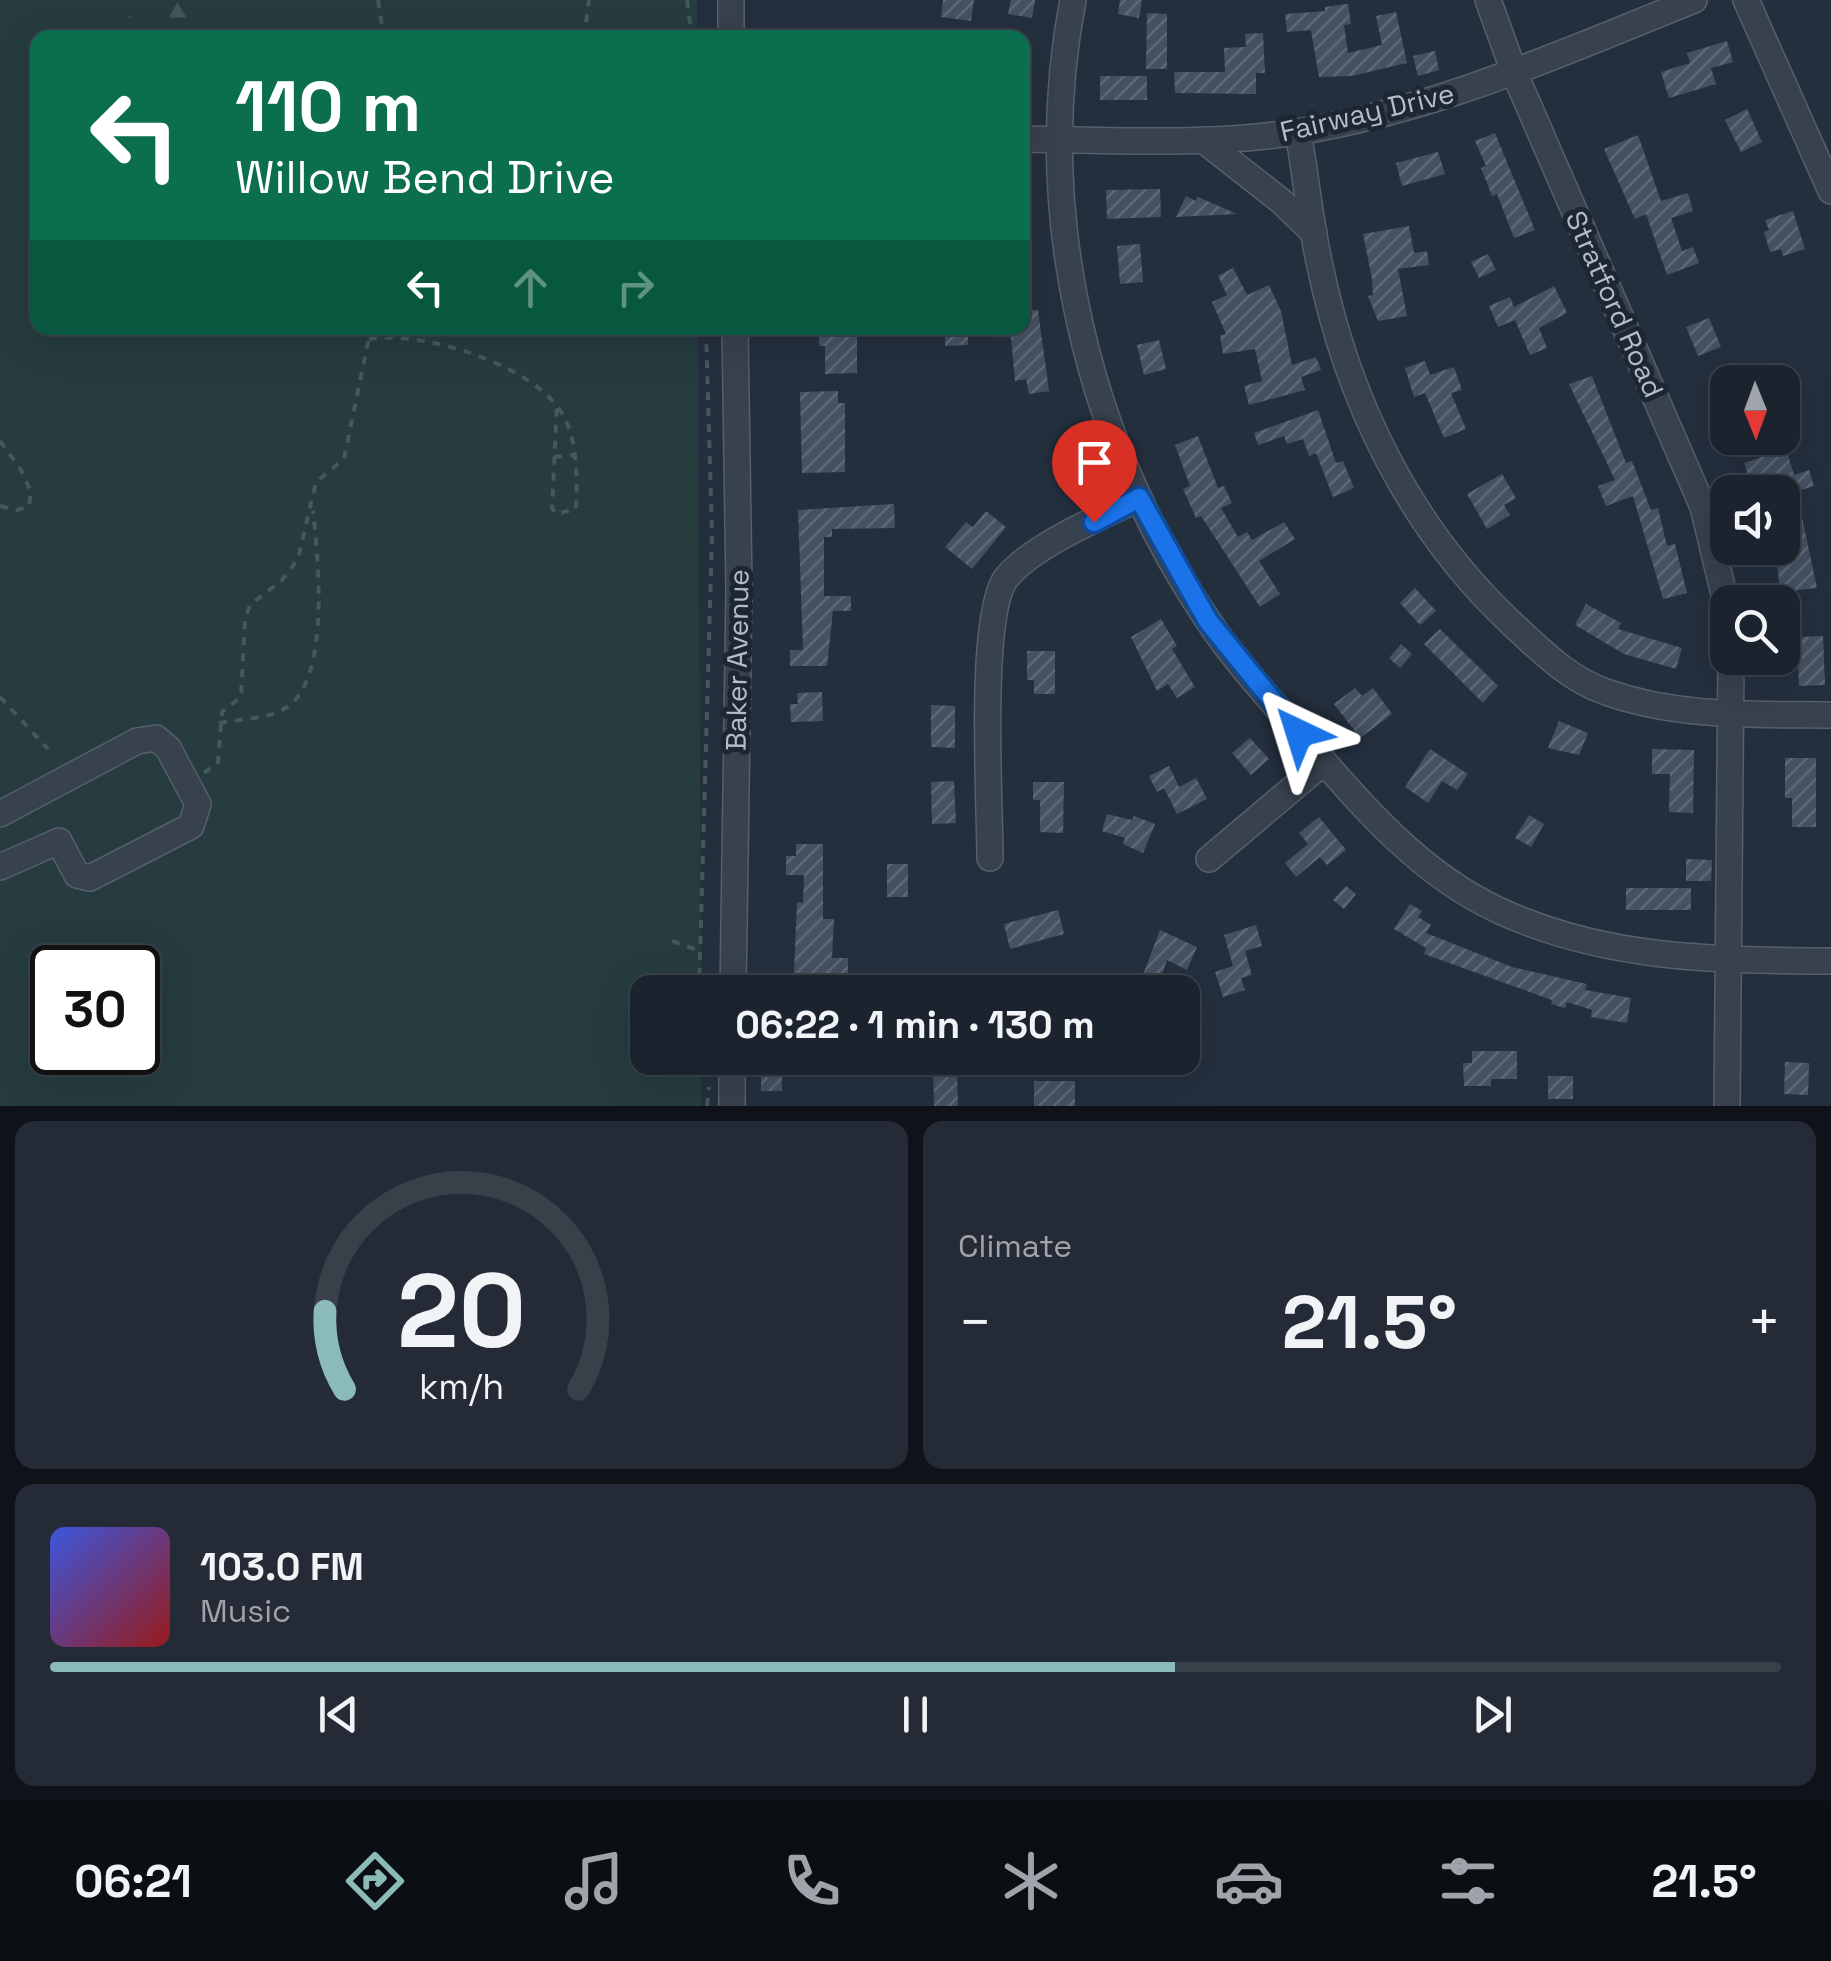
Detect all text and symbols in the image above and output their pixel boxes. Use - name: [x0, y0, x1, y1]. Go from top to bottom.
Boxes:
- text: 110 m: [235, 62, 421, 151]
- icon: left: [70, 70, 200, 200]
- street label: Fairway Drive: [1276, 74, 1458, 150]
- text: Willow Bend Drive: [235, 149, 615, 206]
- street label: Stratford Road: [1558, 205, 1672, 403]
- icon: left: [398, 260, 453, 315]
- icon: ahead: [503, 260, 558, 315]
- icon: right: [608, 260, 663, 315]
- north arrow: [1710, 365, 1800, 455]
- map controls: [1710, 365, 1800, 675]
- pin: [1052, 420, 1137, 523]
- icon: arrive: [1067, 435, 1122, 490]
- button: sound: [1710, 475, 1800, 565]
- street label: Baker Avenue: [717, 569, 757, 751]
- button: search: [1710, 585, 1800, 675]
- position arrow: [1247, 681, 1351, 785]
- speed limit sign: 30: [30, 945, 160, 1075]
- text: 06:22 · 1 min · 130 m: [735, 1001, 1095, 1049]
- text: Climate: [958, 1226, 1072, 1266]
- text: 20: [397, 1245, 526, 1377]
- text: 21.5°: [1282, 1274, 1457, 1370]
- text: −: [958, 1287, 992, 1357]
- text: +: [1747, 1287, 1781, 1357]
- text: km/h: [419, 1364, 504, 1409]
- text: 103.0 FM: [200, 1543, 364, 1591]
- text: Music: [200, 1591, 291, 1631]
- icon: previous: [311, 1687, 366, 1742]
- icon: pause: [888, 1687, 943, 1742]
- icon: next: [1465, 1687, 1520, 1742]
- icon: directions: [340, 1846, 410, 1916]
- icon: music: [559, 1846, 629, 1916]
- icon: phone: [777, 1846, 847, 1916]
- icon: climate: [996, 1846, 1066, 1916]
- icon: car: [1214, 1846, 1284, 1916]
- icon: filters: [1433, 1846, 1503, 1916]
- text: 06:21: [74, 1853, 192, 1910]
- text: 21.5°: [1651, 1853, 1757, 1910]

